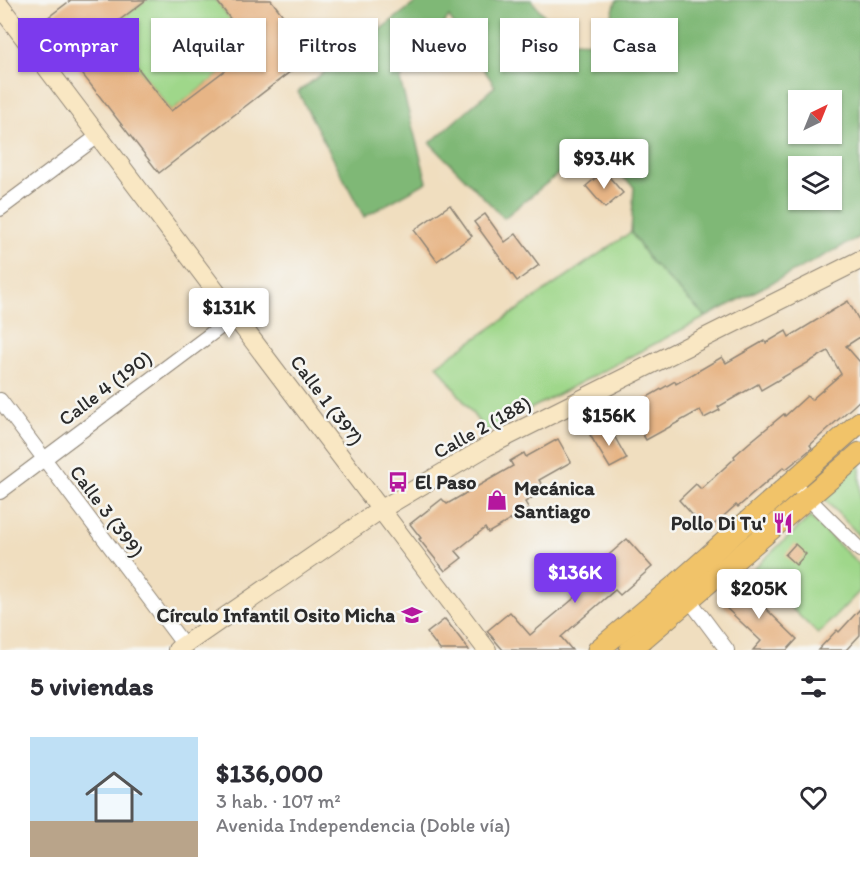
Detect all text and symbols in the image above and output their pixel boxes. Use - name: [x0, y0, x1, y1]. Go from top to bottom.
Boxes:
- chip: Comprar: [18, 18, 139, 72]
- chip: Alquilar: [151, 18, 266, 72]
- chip: Filtros: [278, 18, 378, 72]
- chip: Nuevo: [390, 18, 488, 72]
- chip: Piso: [500, 18, 579, 72]
- chip: Casa: [591, 18, 678, 72]
- north arrow: [788, 90, 842, 144]
- map controls: [788, 90, 842, 210]
- pin: $93.4K: [555, 139, 653, 190]
- text: $93.4K: [573, 146, 635, 170]
- button: layers: [788, 156, 842, 210]
- pin: $131K: [187, 288, 271, 339]
- text: $131K: [203, 295, 255, 319]
- street label: Calle 4 (190): [54, 345, 156, 431]
- street label: Calle 1 (397): [285, 350, 369, 450]
- street label: Calle 2 (188): [429, 390, 535, 464]
- pin: $156K: [567, 396, 651, 447]
- text: $156K: [582, 403, 636, 427]
- street label: Calle 3 (399): [65, 460, 149, 562]
- bus stop icon: El Paso: [386, 470, 410, 494]
- place label: El Paso: [415, 470, 476, 494]
- place label: Mecánica Santiago: [514, 476, 595, 524]
- shop icon: Mecánica Santiago: [485, 488, 509, 512]
- place label: Pollo Di Tu': [671, 511, 766, 535]
- restaurant icon: Pollo Di Tu': [771, 511, 795, 535]
- pin: $136K: [533, 553, 617, 604]
- text: $136K: [548, 560, 602, 584]
- pin: $205K: [717, 569, 801, 620]
- text: $205K: [731, 576, 787, 600]
- place label: Círculo Infantil Osito Micha: [157, 603, 395, 627]
- school or university icon: Círculo Infantil Osito Micha: [400, 603, 424, 627]
- text: 5 viviendas: [30, 670, 154, 702]
- icon: filters: [797, 670, 830, 703]
- text: $136,000: [216, 757, 323, 789]
- icon: home: [78, 761, 150, 833]
- icon: heart: [797, 781, 830, 814]
- text: 3 hab. · 107 m²: [216, 789, 341, 813]
- text: Avenida Independencia (Doble vía): [216, 813, 511, 837]

